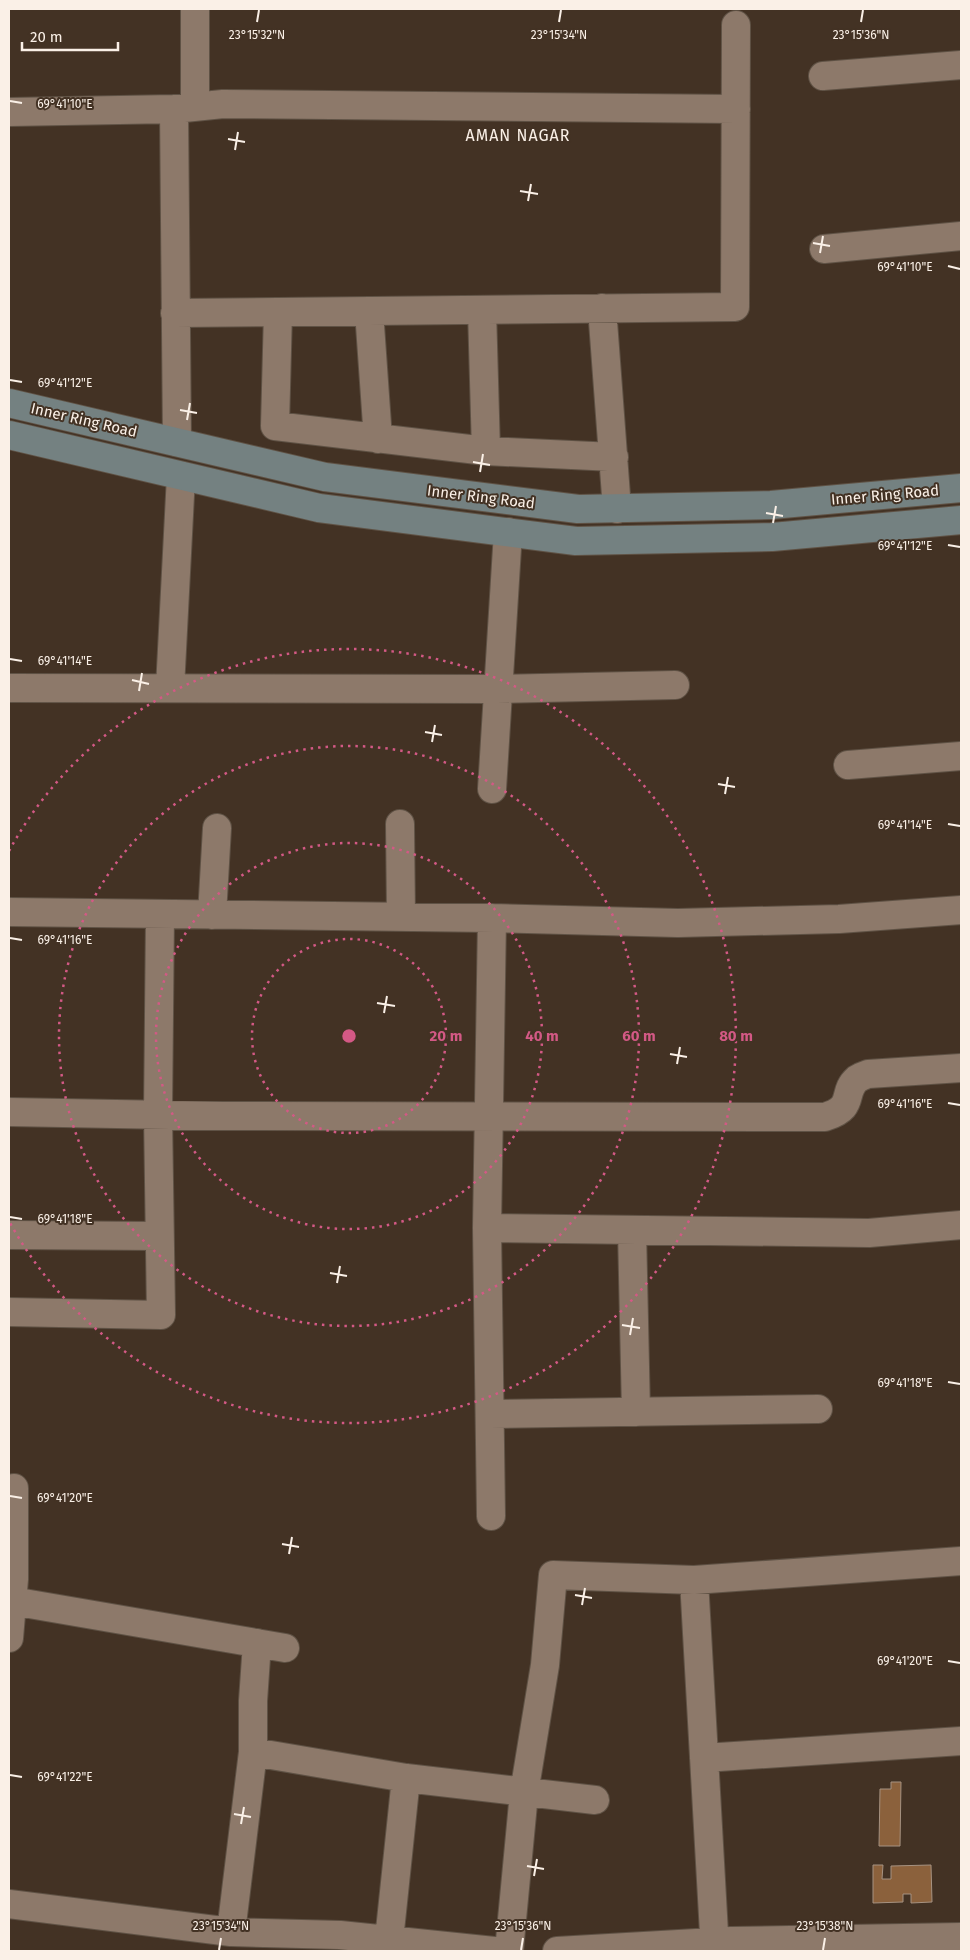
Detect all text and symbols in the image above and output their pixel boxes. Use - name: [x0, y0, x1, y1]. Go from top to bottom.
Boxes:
- scale bar: [22, 20, 119, 52]
- text: 20 m: [30, 28, 63, 46]
- text: 23°15'32"N: [229, 28, 285, 42]
- text: 23°15'34"N: [531, 28, 587, 42]
- text: 23°15'36"N: [833, 28, 889, 42]
- text: 69°41'10"E: [37, 97, 93, 111]
- district label: AMAN NAGAR: [466, 126, 570, 145]
- text: 69°41'10"E: [877, 260, 933, 274]
- text: 69°41'12"E: [38, 376, 92, 390]
- street label: Inner Ring Road: [29, 399, 139, 441]
- street label: Inner Ring Road: [426, 481, 536, 513]
- street label: Inner Ring Road: [830, 481, 940, 509]
- text: 69°41'12"E: [878, 539, 932, 553]
- text: 69°41'14"E: [38, 654, 92, 668]
- text: 69°41'14"E: [878, 818, 932, 832]
- text: 69°41'16"E: [38, 933, 92, 947]
- centre of rings: [340, 1027, 358, 1045]
- text: 20 m: [430, 1027, 462, 1045]
- text: 40 m: [525, 1027, 559, 1045]
- text: 60 m: [622, 1027, 656, 1045]
- text: 80 m: [719, 1027, 753, 1045]
- text: 69°41'16"E: [878, 1097, 932, 1111]
- text: 69°41'18"E: [37, 1212, 93, 1226]
- text: 69°41'18"E: [877, 1376, 933, 1390]
- text: 69°41'20"E: [37, 1491, 93, 1505]
- text: 69°41'20"E: [877, 1654, 933, 1668]
- text: 69°41'22"E: [37, 1770, 93, 1784]
- text: 23°15'34"N: [193, 1919, 249, 1933]
- text: 23°15'36"N: [495, 1919, 551, 1933]
- text: 23°15'38"N: [796, 1919, 854, 1933]

